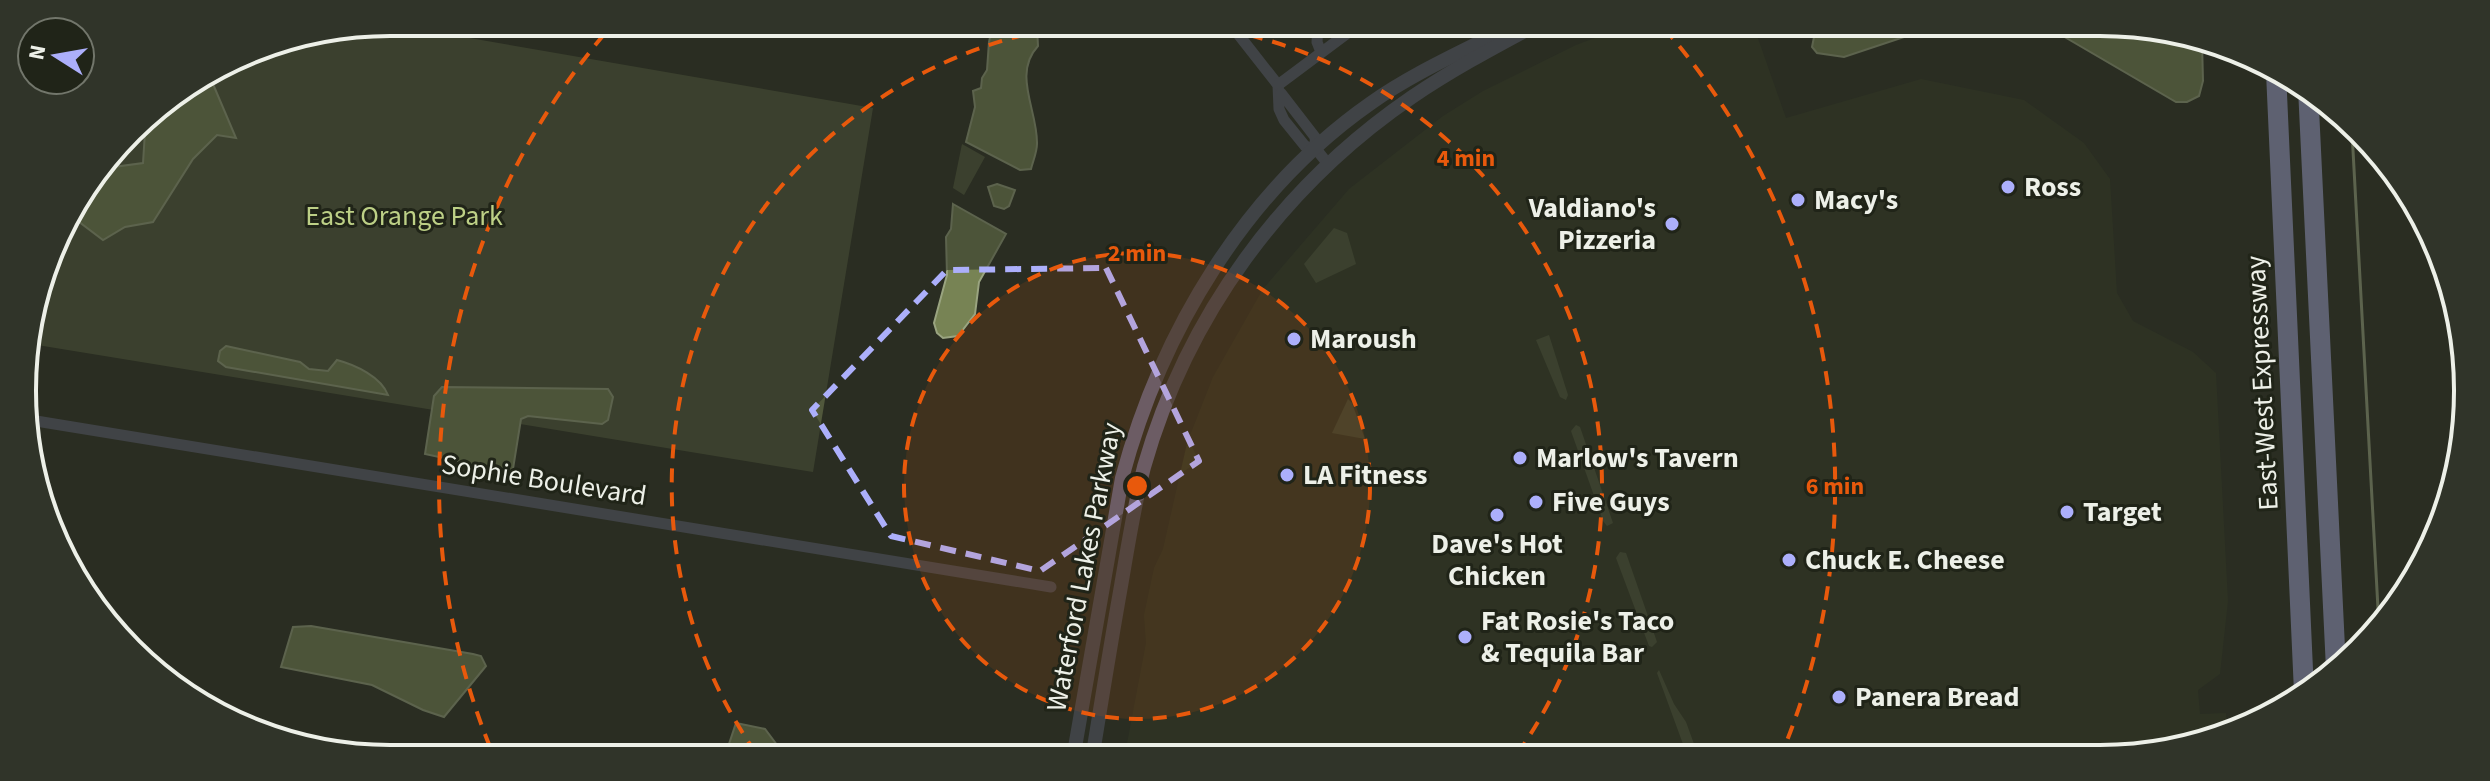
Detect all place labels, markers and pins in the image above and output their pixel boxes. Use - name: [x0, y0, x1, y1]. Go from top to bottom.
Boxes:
- place label: Ross: [2024, 167, 2081, 207]
- marker: Ross: [1999, 178, 2017, 196]
- place label: Macy's: [1814, 180, 1898, 220]
- place label: Valdiano's Pizzeria: [1528, 188, 1656, 260]
- marker: Macy's: [1789, 191, 1807, 209]
- marker: Valdiano's Pizzeria: [1663, 215, 1681, 233]
- place label: Maroush: [1310, 319, 1417, 359]
- marker: Maroush: [1285, 330, 1303, 348]
- place label: Marlow's Tavern: [1536, 438, 1739, 478]
- marker: Marlow's Tavern: [1511, 449, 1529, 467]
- place label: LA Fitness: [1303, 455, 1427, 495]
- marker: LA Fitness: [1278, 466, 1296, 484]
- centre of rings: [1123, 472, 1151, 500]
- place label: Five Guys: [1552, 482, 1670, 522]
- place label: Target: [2083, 492, 2162, 532]
- marker: Five Guys: [1527, 493, 1545, 511]
- marker: Target: [2058, 503, 2076, 521]
- marker: Dave's Hot Chicken: [1488, 506, 1506, 524]
- place label: Dave's Hot Chicken: [1431, 524, 1563, 596]
- place label: Chuck E. Cheese: [1805, 540, 2005, 580]
- marker: Chuck E. Cheese: [1780, 551, 1798, 569]
- place label: Fat Rosie's Taco & Tequila Bar: [1481, 601, 1674, 673]
- marker: Fat Rosie's Taco & Tequila Bar: [1456, 628, 1474, 646]
- place label: Panera Bread: [1855, 677, 2020, 717]
- marker: Panera Bread: [1830, 688, 1848, 706]

